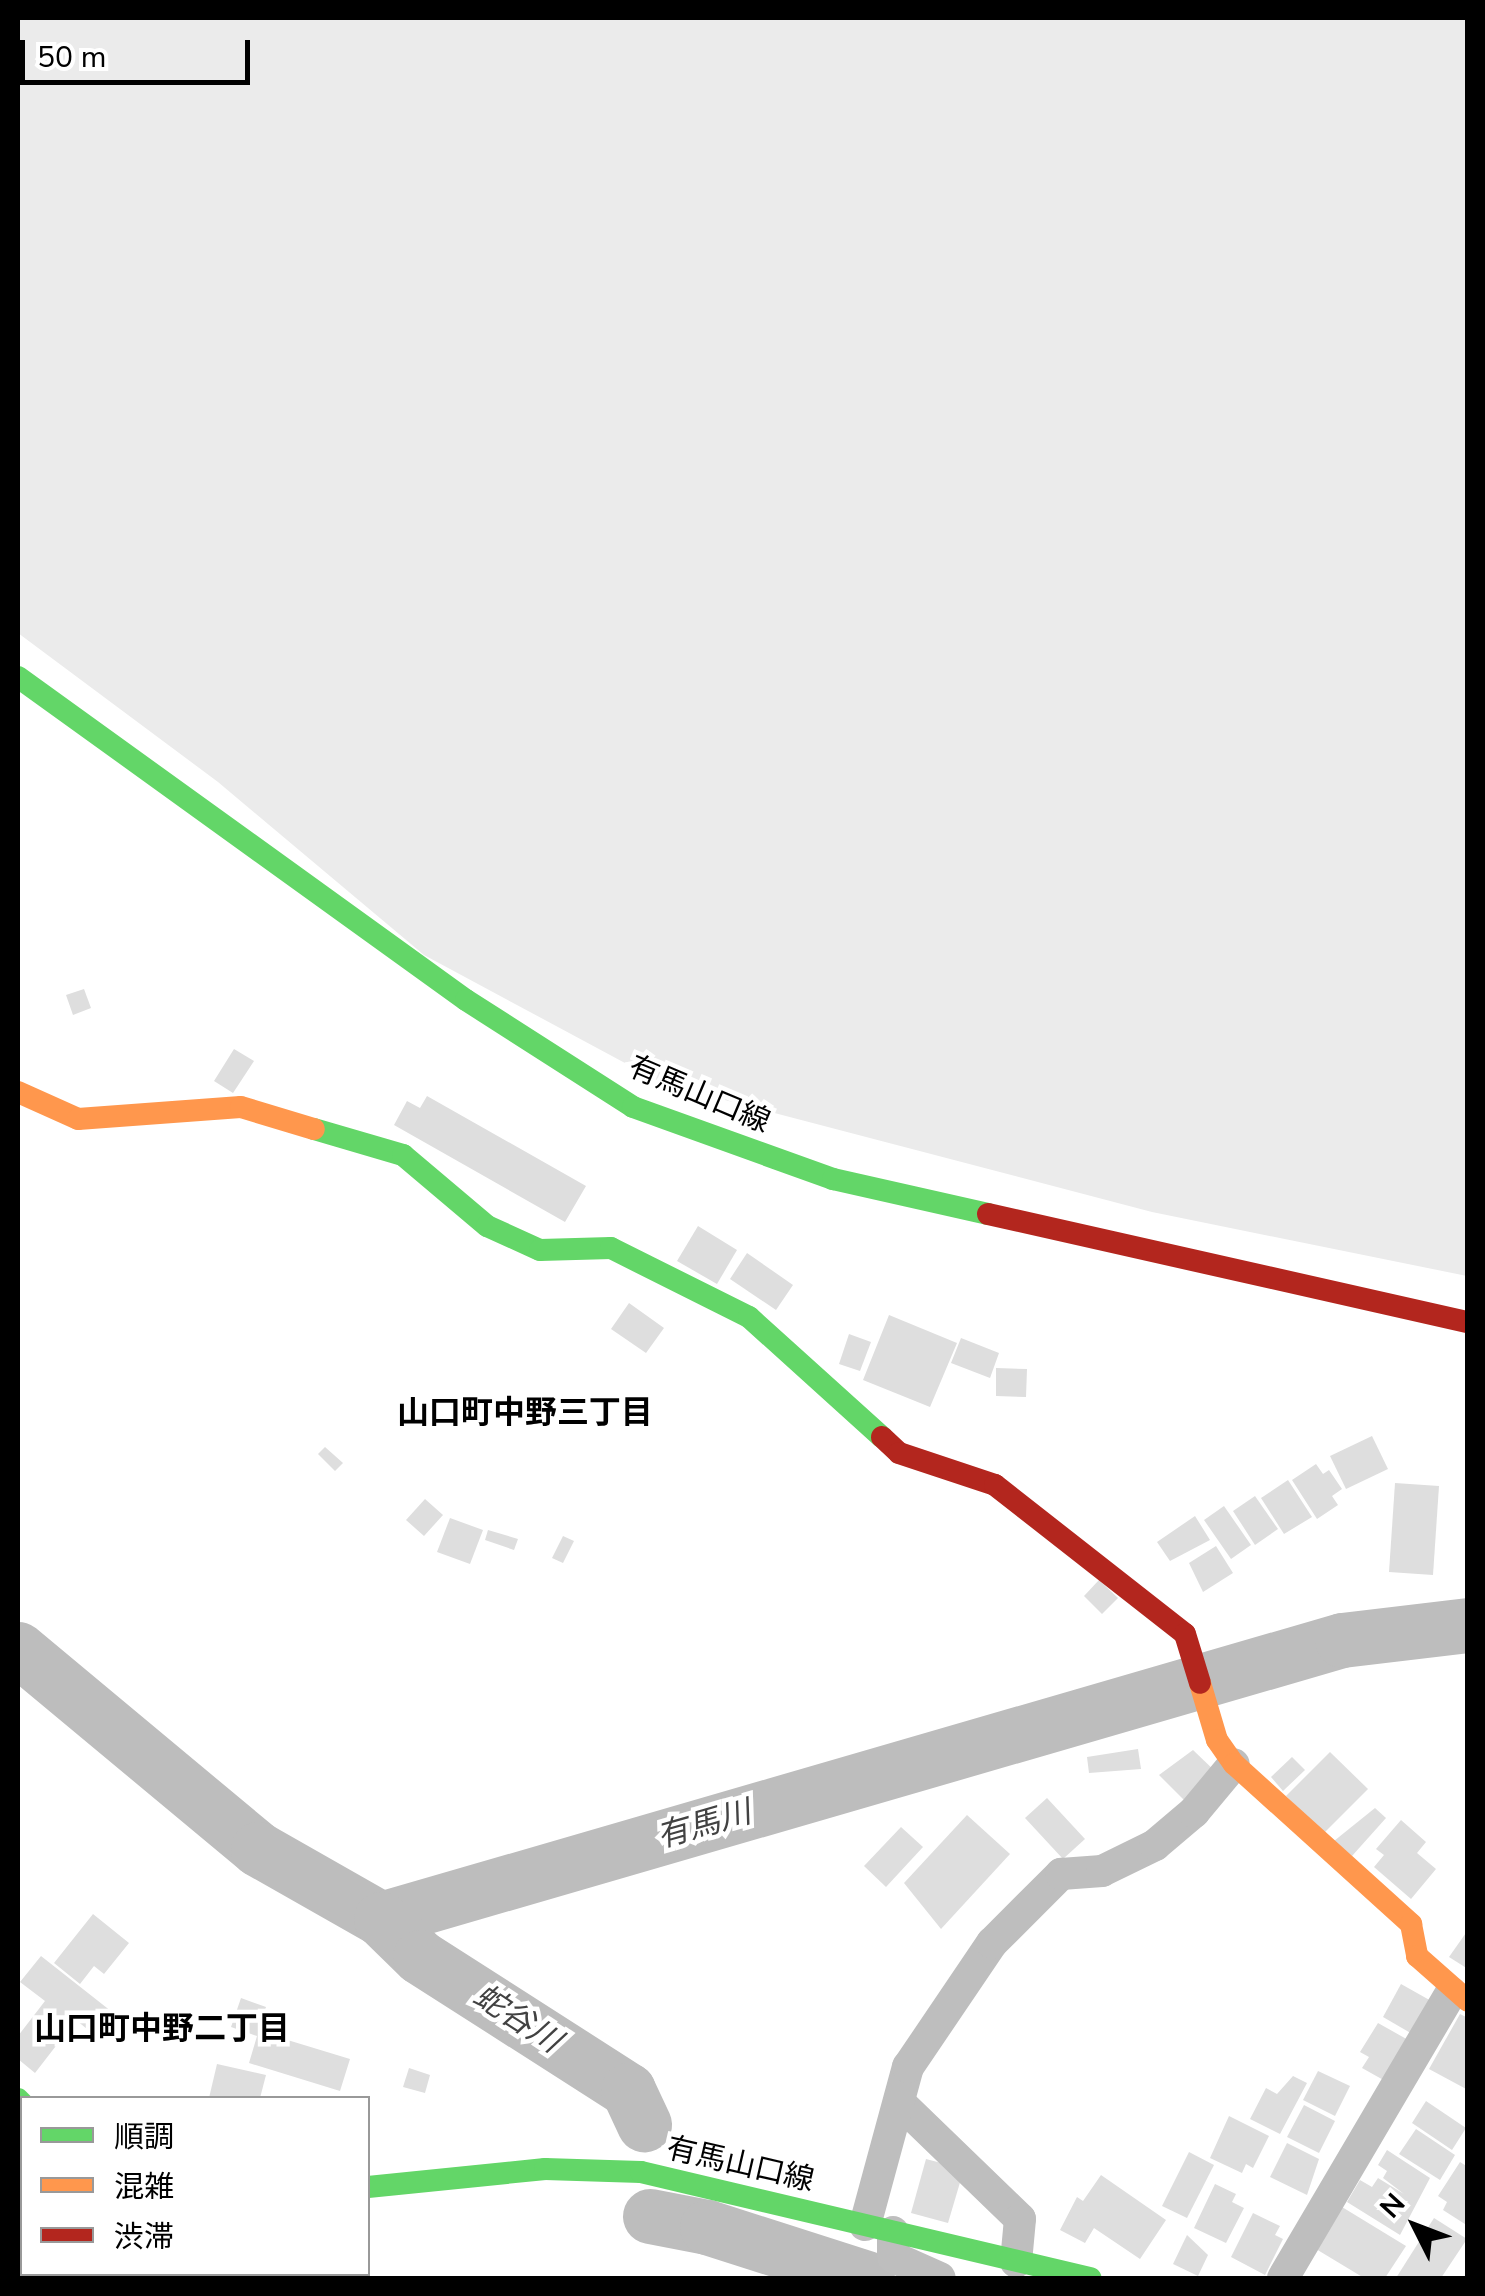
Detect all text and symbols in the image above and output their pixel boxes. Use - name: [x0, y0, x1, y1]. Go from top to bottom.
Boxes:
- scale bar: [25, 20, 255, 82]
- text: 50 m: [37, 37, 106, 78]
- street label: 有馬山口線: [623, 1049, 775, 1141]
- district label: 山口町中野三丁目: [397, 1394, 653, 1432]
- water label: 有馬川: [653, 1793, 755, 1857]
- water label: 蛇谷川: [466, 1977, 568, 2061]
- district label: 山口町中野二丁目: [34, 2010, 290, 2048]
- legend: [20, 2096, 370, 2276]
- text: 順調: [114, 2117, 174, 2158]
- street label: 有馬山口線: [663, 2131, 817, 2199]
- text: 混雑: [114, 2167, 174, 2208]
- north arrow: [1365, 2176, 1465, 2276]
- text: N: [1372, 2185, 1414, 2226]
- text: 渋滞: [114, 2217, 174, 2258]

